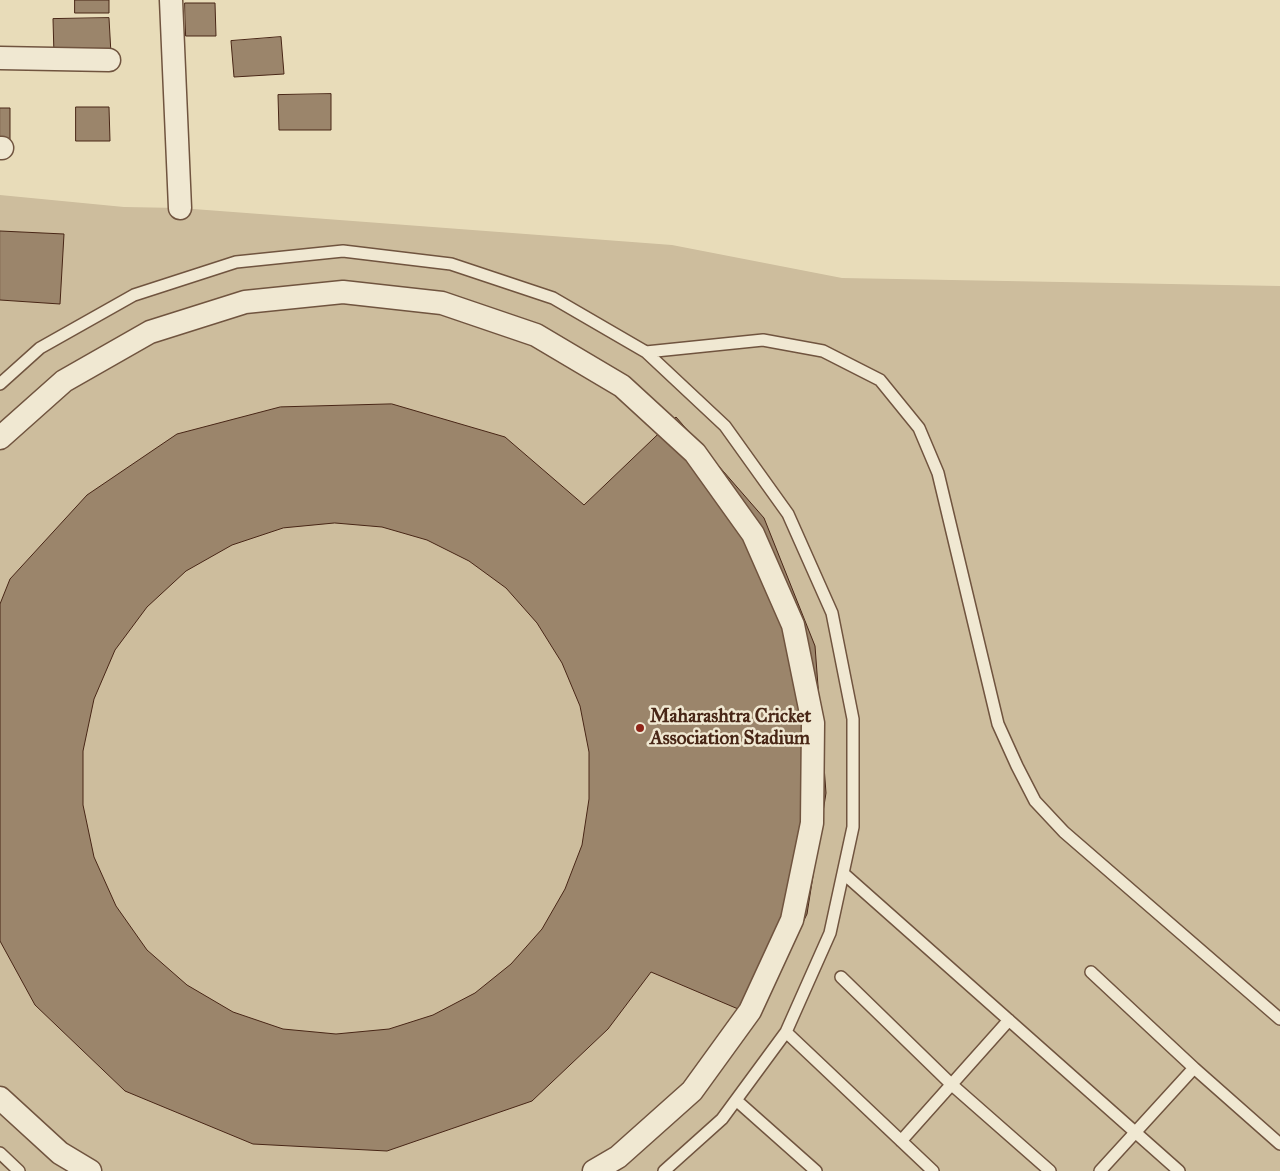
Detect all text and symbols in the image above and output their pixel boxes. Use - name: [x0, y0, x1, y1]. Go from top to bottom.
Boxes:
- place label: Maharashtra Cricket Association Stadium: [650, 706, 811, 750]
- marker: Maharashtra Cricket Association Stadium: [634, 722, 646, 734]

